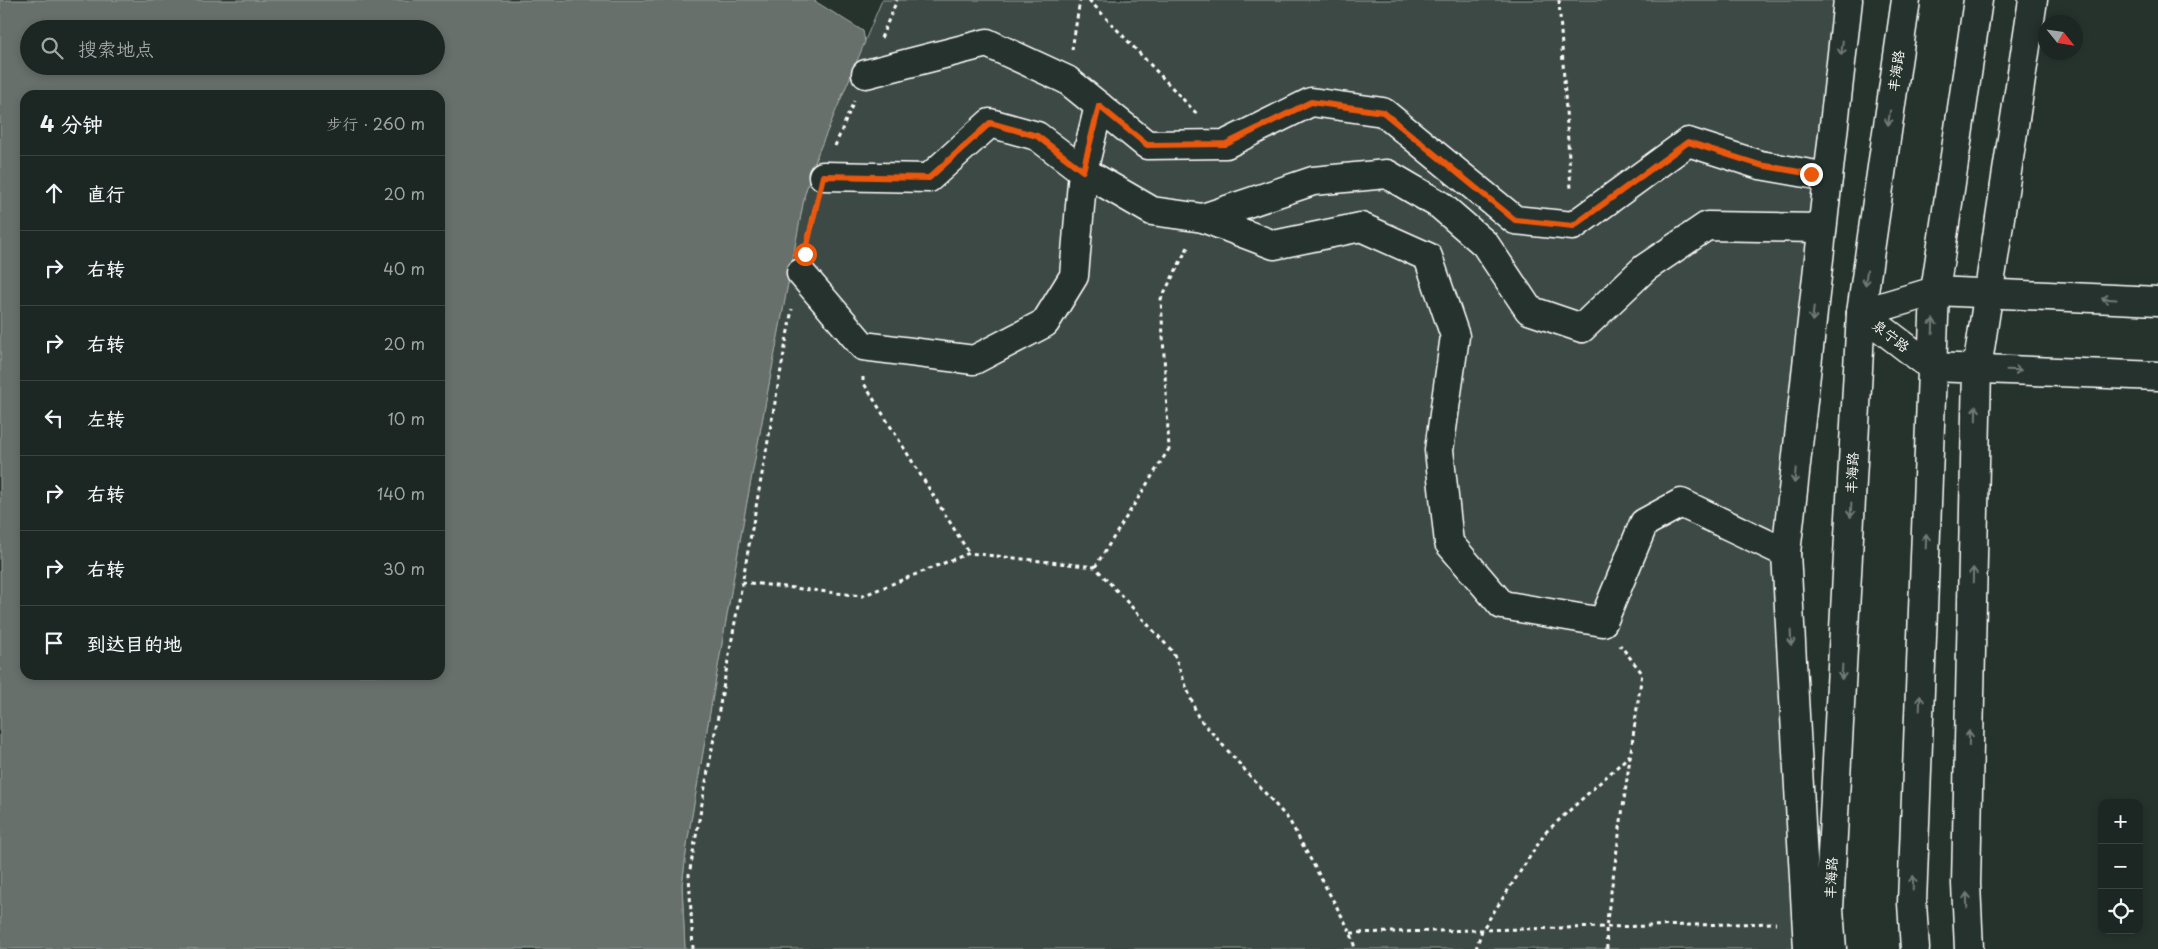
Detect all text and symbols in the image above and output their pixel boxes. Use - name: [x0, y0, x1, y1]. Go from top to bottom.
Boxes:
- north arrow: [2038, 15, 2083, 60]
- search box: [20, 20, 445, 75]
- icon: search: [38, 34, 66, 62]
- text: 搜索地点: [78, 34, 154, 62]
- one-way arrow: [1837, 40, 1847, 56]
- street label: 丰海路: [1882, 49, 1909, 93]
- text: 4 分钟: [40, 107, 103, 139]
- one-way arrow: [1884, 109, 1894, 125]
- text: 步行 · 260 m: [326, 111, 425, 135]
- route end: [1800, 163, 1823, 186]
- icon: ahead: [40, 179, 68, 207]
- text: 直行: [87, 179, 125, 207]
- text: 20 m: [384, 181, 425, 205]
- route start: [794, 243, 817, 266]
- icon: right: [40, 254, 68, 282]
- text: 右转: [87, 254, 125, 282]
- text: 40 m: [383, 256, 425, 280]
- one-way arrow: [1861, 270, 1871, 286]
- one-way arrow: [2102, 295, 2118, 304]
- one-way arrow: [1808, 306, 1818, 322]
- street label: 泉宁路: [1868, 314, 1914, 357]
- one-way arrow: [1929, 318, 1938, 334]
- icon: right: [40, 329, 68, 357]
- text: 右转: [87, 329, 125, 357]
- text: 20 m: [384, 331, 425, 355]
- one-way arrow: [2005, 366, 2021, 375]
- icon: left: [40, 404, 68, 432]
- text: 左转: [87, 404, 125, 432]
- one-way arrow: [1971, 405, 1981, 422]
- text: 10 m: [388, 406, 425, 430]
- street label: 丰海路: [1840, 451, 1863, 494]
- one-way arrow: [1790, 468, 1800, 484]
- icon: right: [40, 479, 68, 507]
- text: 右转: [87, 479, 125, 507]
- text: 140 m: [377, 481, 425, 505]
- one-way arrow: [1846, 502, 1855, 518]
- one-way arrow: [1921, 533, 1930, 549]
- icon: right: [40, 554, 68, 582]
- text: 右转: [87, 554, 125, 582]
- text: 30 m: [383, 556, 425, 580]
- one-way arrow: [1968, 568, 1977, 584]
- icon: arrive: [40, 629, 68, 657]
- text: 到达目的地: [87, 629, 182, 657]
- one-way arrow: [1787, 629, 1796, 645]
- one-way arrow: [1837, 664, 1846, 680]
- one-way arrow: [1915, 695, 1924, 711]
- one-way arrow: [1965, 730, 1974, 746]
- map controls: [2098, 799, 2143, 934]
- button: +: [2098, 799, 2143, 844]
- button: −: [2098, 844, 2143, 889]
- street label: 丰海路: [1819, 856, 1842, 899]
- one-way arrow: [1908, 875, 1918, 892]
- button: locate: [2098, 889, 2143, 934]
- one-way arrow: [1962, 893, 1972, 909]

